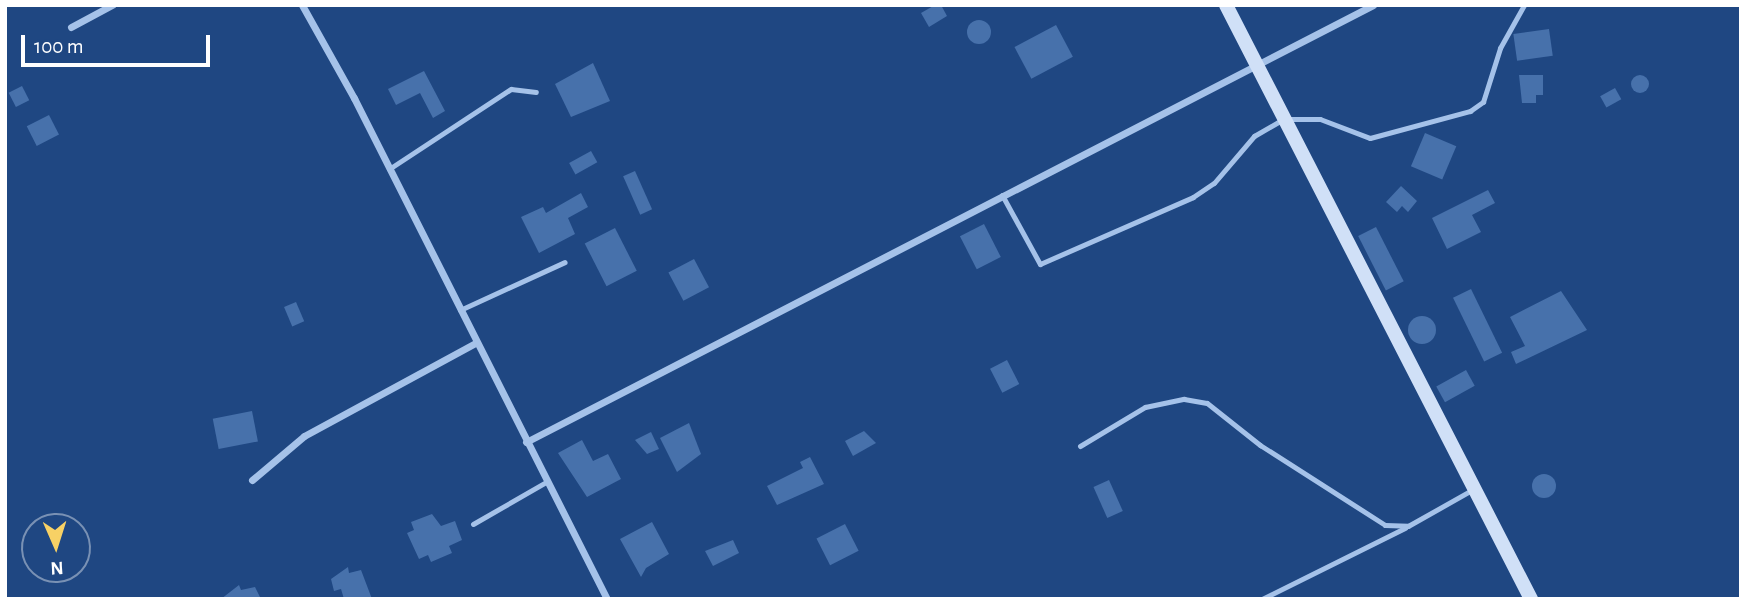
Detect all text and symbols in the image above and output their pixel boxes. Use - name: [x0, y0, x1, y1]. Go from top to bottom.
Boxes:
- scale bar: [24, 21, 214, 65]
- text: 100 m: [34, 36, 84, 57]
- north arrow: [21, 513, 91, 583]
- text: N: [50, 558, 64, 577]

